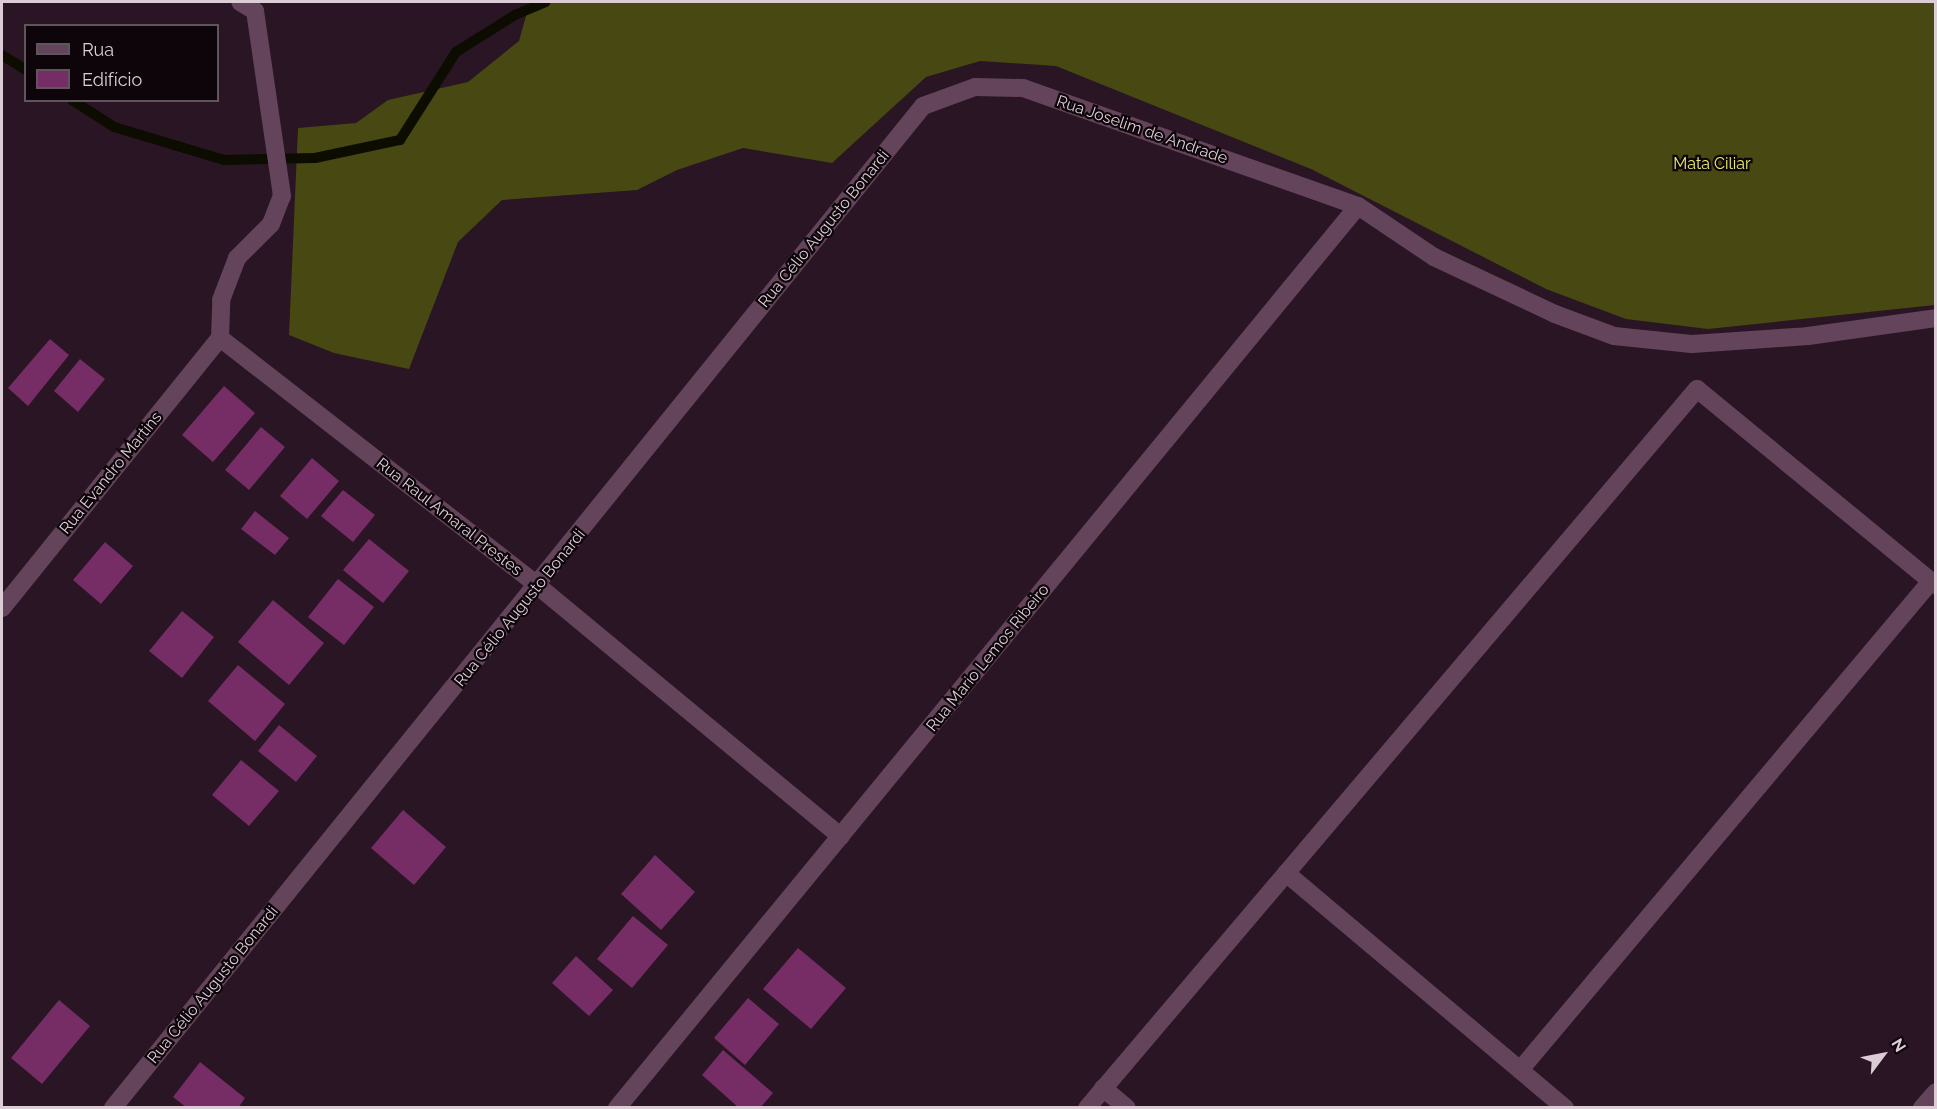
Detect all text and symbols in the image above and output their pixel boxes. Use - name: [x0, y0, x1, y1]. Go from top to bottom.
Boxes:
- legend: [24, 24, 219, 102]
- text: Rua: [82, 39, 114, 60]
- text: Edifício: [82, 69, 142, 90]
- street label: Rua Joselim de Andrade: [1053, 92, 1231, 168]
- street label: Rua Célio Augusto Bonardi: [754, 146, 894, 312]
- park label: Mata Ciliar: [1673, 154, 1751, 174]
- street label: Rua Evandro Martins: [56, 408, 166, 538]
- street label: Rua Raul Amaral Prestes: [372, 454, 526, 580]
- street label: Rua Célio Augusto Bonardi: [450, 525, 590, 691]
- street label: Rua Mario Lemos Ribeiro: [923, 580, 1053, 736]
- street label: Rua Célio Augusto Bonardi: [143, 902, 283, 1068]
- north arrow: [1853, 1025, 1913, 1085]
- text: N: [1887, 1035, 1910, 1055]

